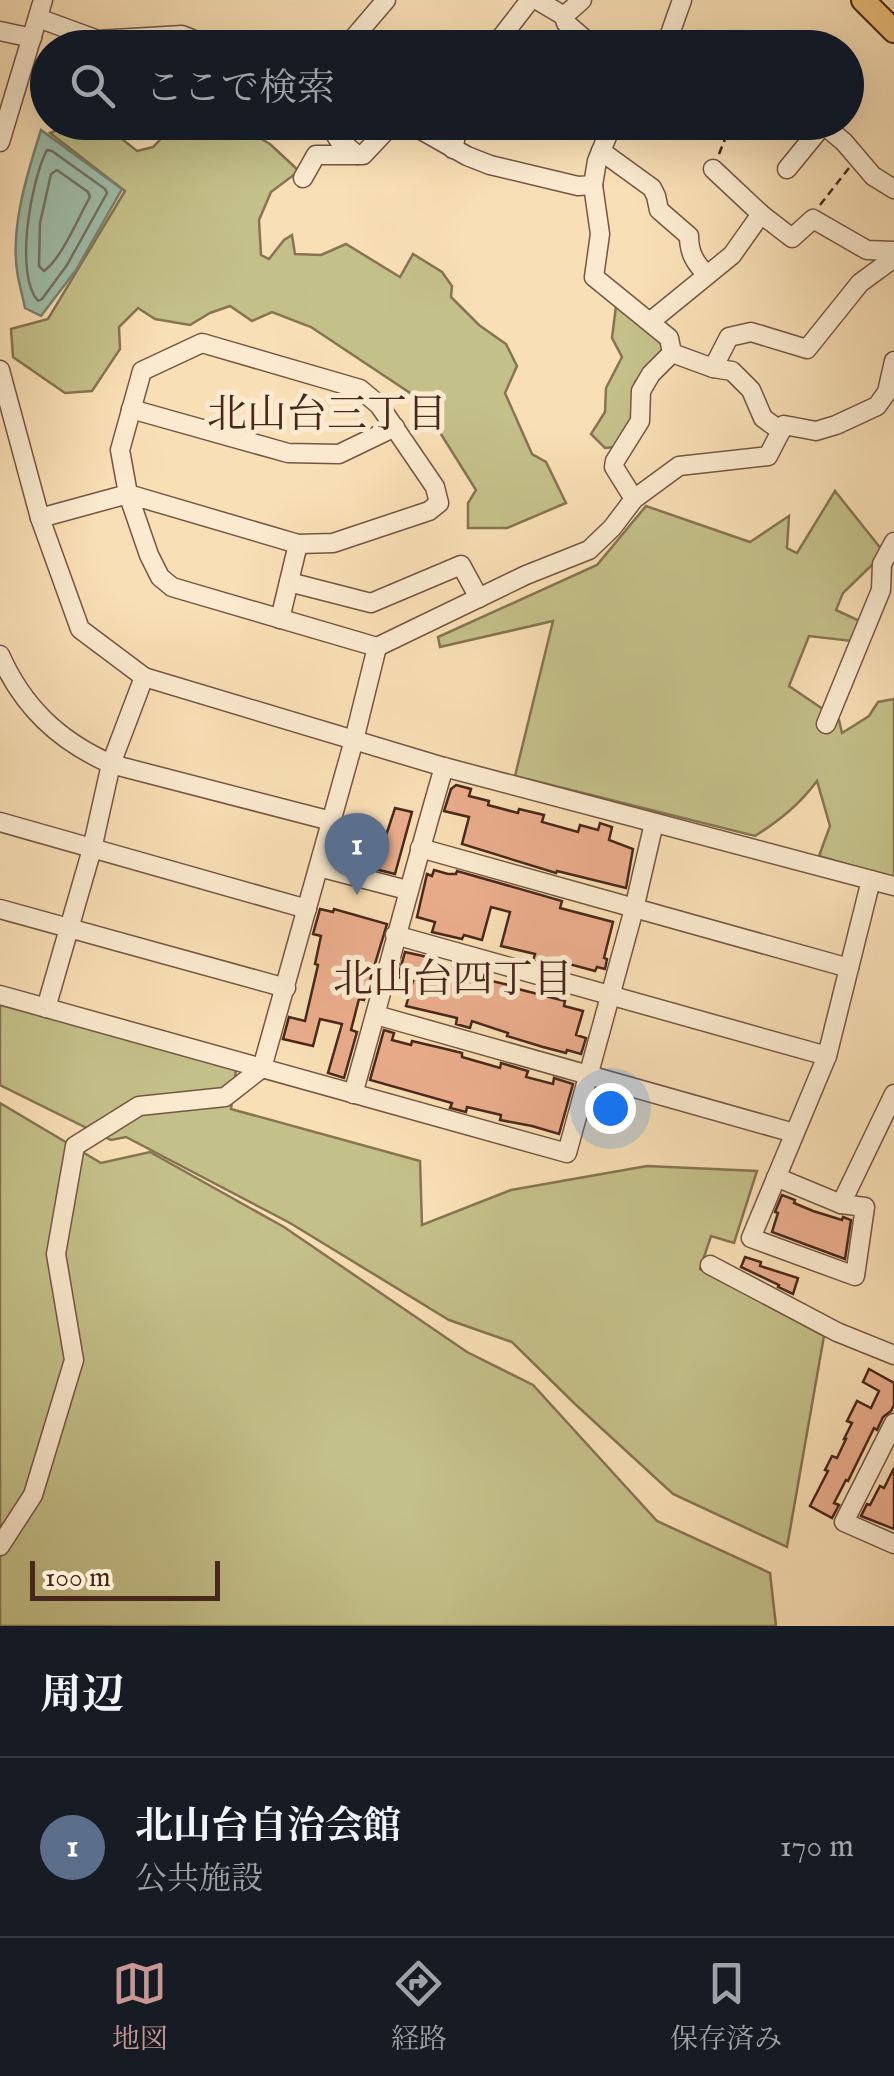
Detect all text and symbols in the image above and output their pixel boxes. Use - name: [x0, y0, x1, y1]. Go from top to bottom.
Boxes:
- search box: [30, 30, 864, 140]
- icon: search: [65, 58, 120, 113]
- text: ここで検索: [145, 66, 335, 114]
- district label: 北山台三丁目: [207, 391, 447, 442]
- pin: 1: [324, 812, 390, 895]
- district label: 北山台四丁目: [333, 956, 573, 1007]
- your location: [585, 1083, 636, 1134]
- scale bar: [30, 1556, 220, 1600]
- text: 100 m: [45, 1561, 111, 1596]
- text: 周辺: [40, 1670, 124, 1723]
- text: 北山台自治会館: [135, 1804, 401, 1852]
- text: 1: [67, 1827, 78, 1868]
- text: 170 m: [780, 1827, 854, 1868]
- text: 公共施設: [135, 1860, 263, 1901]
- tab: 地図: [112, 1956, 168, 2058]
- tab: 経路: [391, 1956, 447, 2058]
- tab: 保存済み: [670, 1956, 782, 2058]

